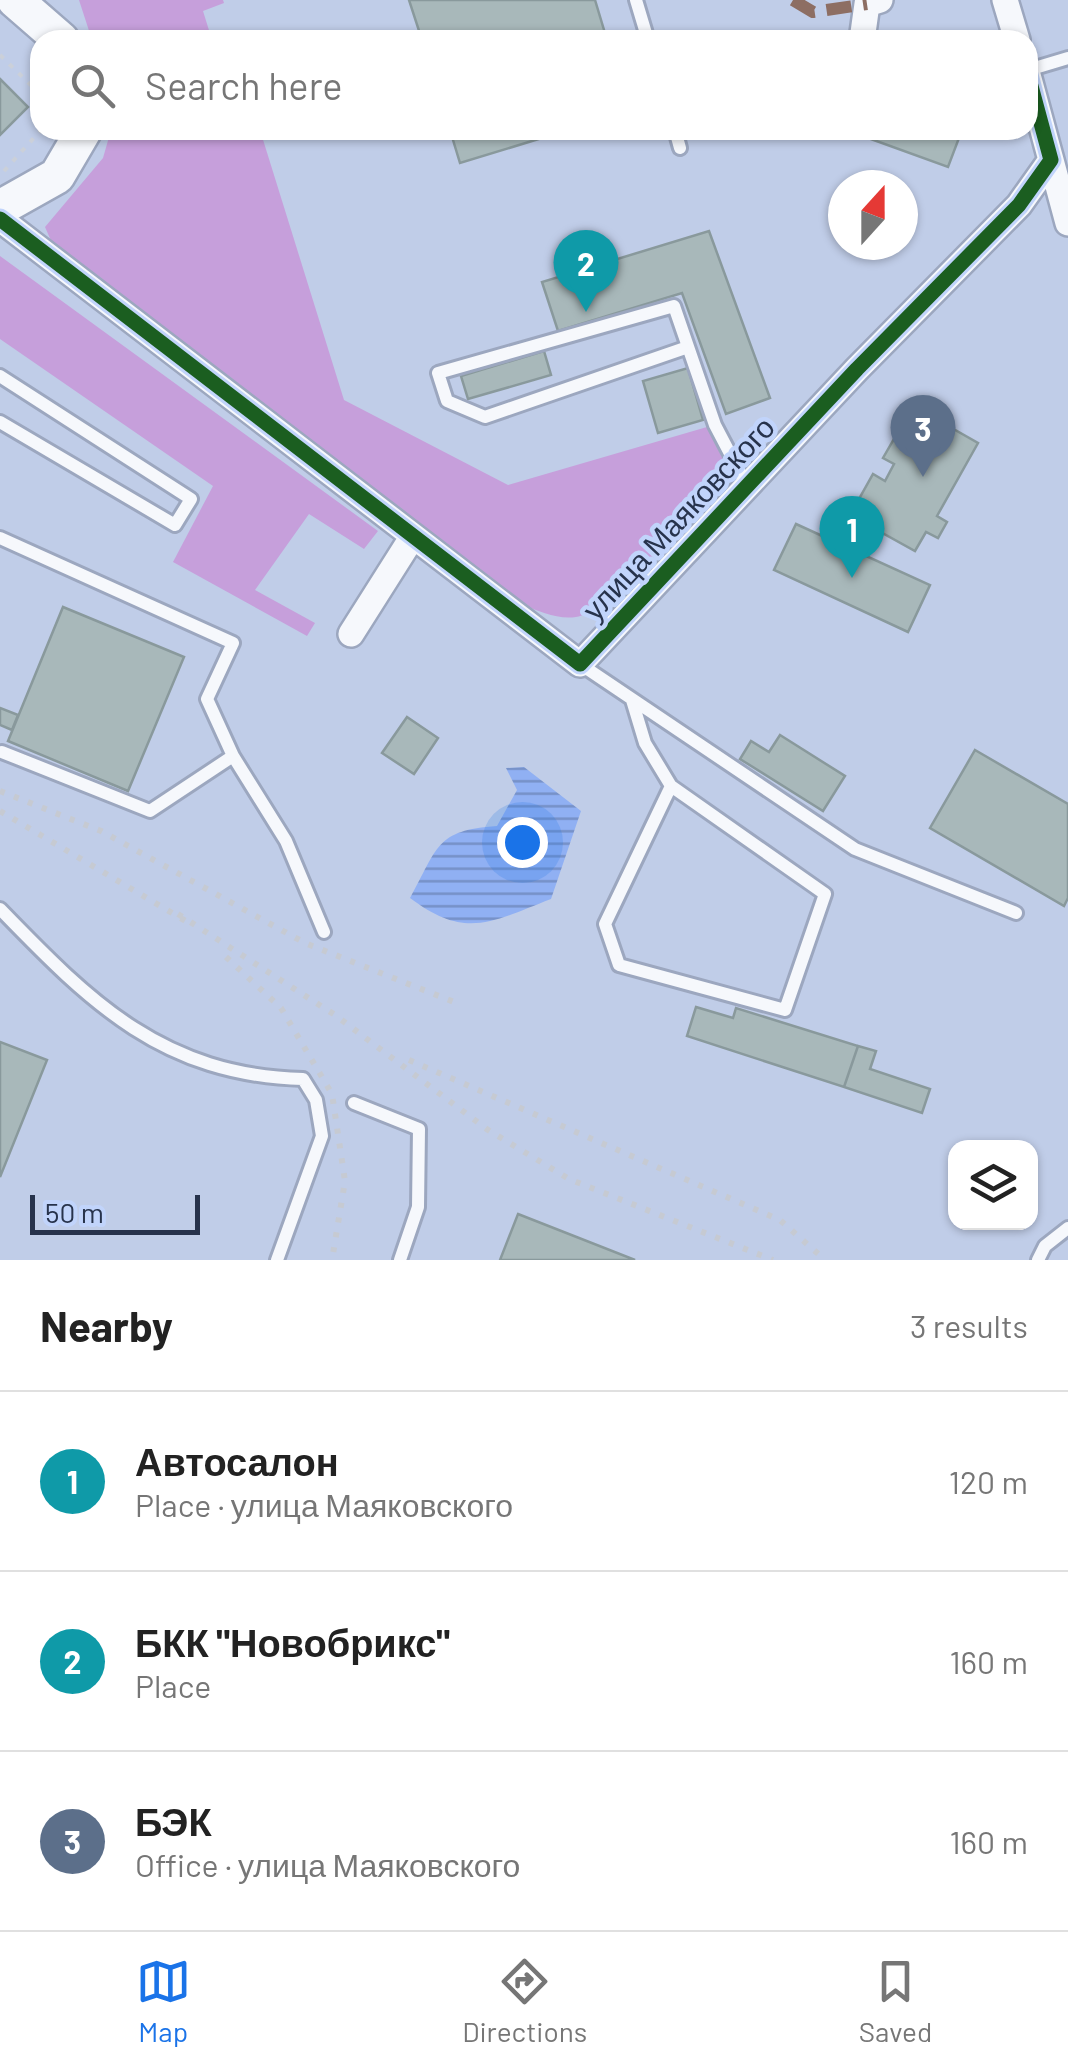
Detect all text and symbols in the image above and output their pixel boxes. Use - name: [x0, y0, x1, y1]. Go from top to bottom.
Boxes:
- search box: [30, 30, 1038, 140]
- icon: search: [65, 58, 120, 113]
- text: Search here: [145, 62, 343, 108]
- north arrow: [828, 170, 918, 260]
- pin: 2: [554, 230, 618, 312]
- pin: 3: [890, 394, 956, 477]
- street label: улица Маяковского: [574, 409, 781, 627]
- pin: 1: [820, 496, 884, 578]
- your location: [497, 817, 548, 868]
- map controls: [948, 1140, 1038, 1230]
- button: layers: [948, 1140, 1038, 1230]
- scale bar: [30, 1190, 200, 1234]
- text: 50 m: [45, 1195, 104, 1229]
- text: Nearby: [40, 1300, 173, 1350]
- text: 3 results: [910, 1306, 1028, 1344]
- text: Автосалон: [135, 1438, 339, 1484]
- text: 1: [67, 1462, 78, 1500]
- text: 120 m: [949, 1462, 1028, 1500]
- text: Place · улица Маяковского: [135, 1485, 513, 1523]
- text: БКК "Новобрикс": [135, 1619, 450, 1665]
- text: 2: [64, 1642, 81, 1680]
- text: 160 m: [949, 1642, 1028, 1680]
- text: Place: [135, 1666, 211, 1704]
- text: БЭК: [135, 1798, 212, 1844]
- text: 3: [64, 1822, 81, 1860]
- text: 160 m: [949, 1822, 1028, 1860]
- text: Office · улица Маяковского: [135, 1845, 520, 1883]
- tab: Map: [136, 1954, 191, 2048]
- tab: Directions: [462, 1954, 587, 2048]
- tab: Saved: [859, 1954, 932, 2048]

